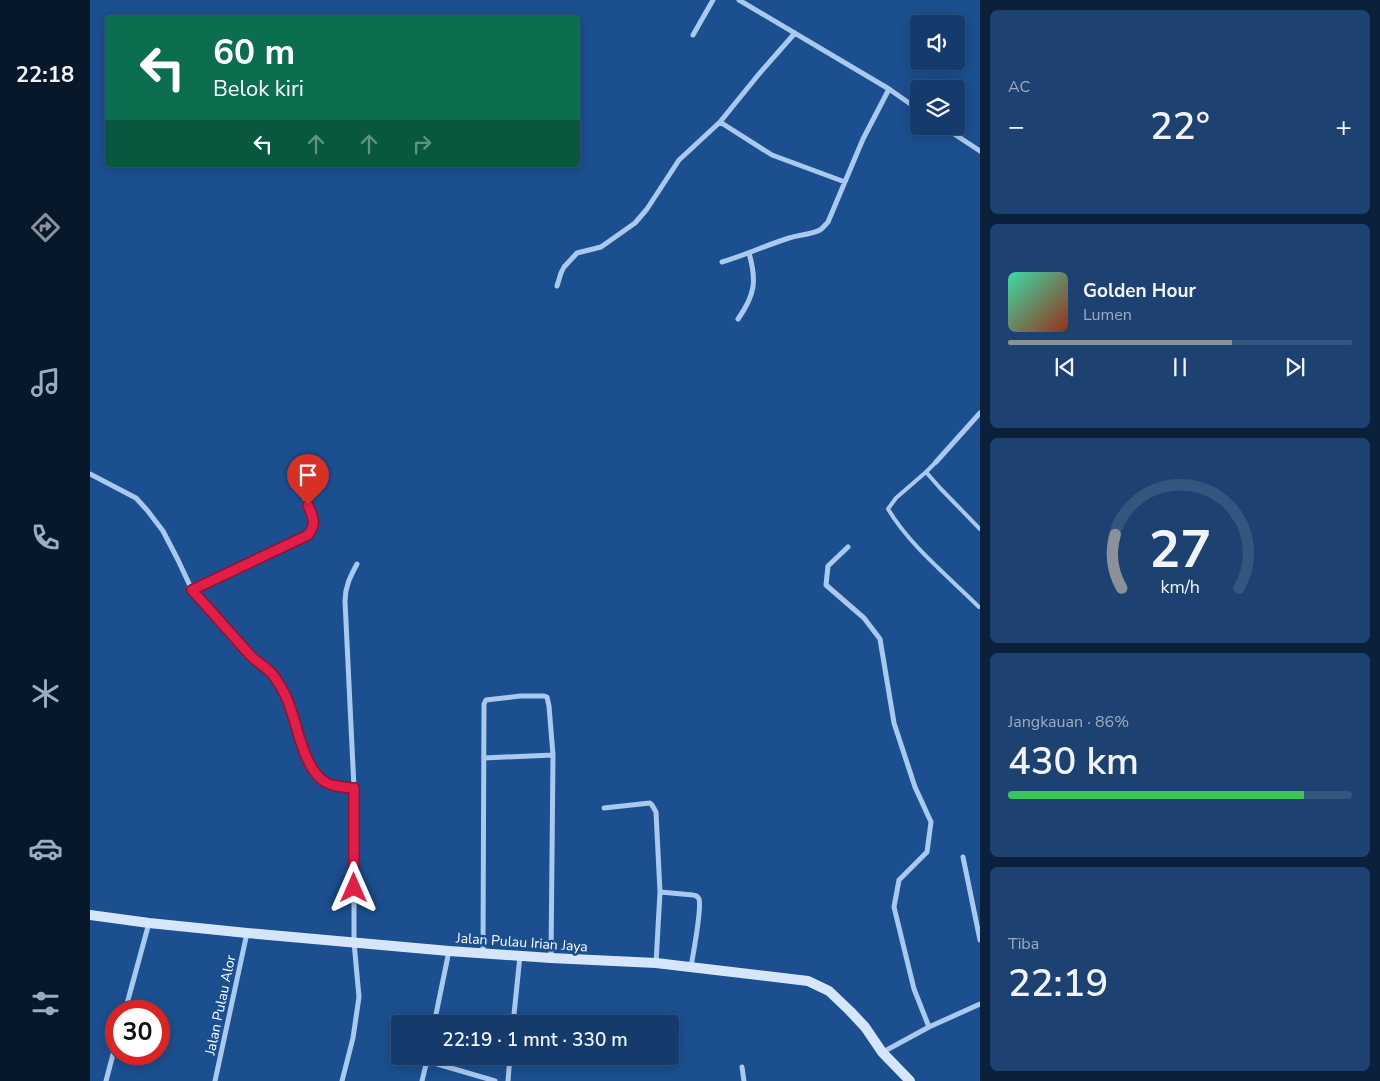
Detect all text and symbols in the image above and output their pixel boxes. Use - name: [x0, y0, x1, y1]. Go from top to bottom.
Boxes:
- map controls: [910, 15, 965, 135]
- button: sound: [910, 15, 965, 70]
- text: 60 m: [213, 29, 295, 76]
- icon: left: [130, 35, 195, 100]
- text: 22:18: [16, 60, 74, 90]
- text: Belok kiri: [213, 74, 304, 104]
- text: AC: [1008, 76, 1030, 98]
- button: layers: [910, 80, 965, 135]
- text: 22°: [1150, 101, 1210, 152]
- text: −: [1008, 108, 1025, 146]
- text: +: [1335, 108, 1352, 146]
- icon: left: [249, 130, 277, 158]
- icon: ahead: [302, 130, 330, 158]
- icon: ahead: [355, 130, 383, 158]
- icon: right: [408, 130, 436, 158]
- icon: directions: [28, 210, 63, 245]
- text: Golden Hour: [1083, 278, 1196, 304]
- text: Lumen: [1083, 304, 1132, 326]
- icon: previous: [1051, 353, 1079, 381]
- icon: pause: [1166, 353, 1194, 381]
- icon: next: [1281, 353, 1309, 381]
- icon: music: [28, 365, 63, 400]
- pin: [287, 454, 329, 505]
- icon: arrive: [294, 461, 322, 489]
- text: 27: [1149, 514, 1211, 585]
- icon: phone: [28, 520, 63, 555]
- text: km/h: [1160, 575, 1200, 599]
- icon: climate: [28, 676, 63, 711]
- text: Jangkauan · 86%: [1008, 711, 1129, 733]
- text: 430 km: [1008, 736, 1139, 787]
- icon: car: [28, 831, 63, 866]
- position arrow: [327, 861, 379, 913]
- street label: Jalan Pulau Irian Jaya: [455, 928, 588, 957]
- text: Tiba: [1008, 933, 1039, 955]
- street label: Jalan Pulau Alor: [200, 953, 240, 1058]
- text: 22:19: [1008, 958, 1108, 1009]
- icon: filters: [28, 986, 63, 1021]
- speed limit sign: 30: [105, 1000, 170, 1065]
- text: 22:19 · 1 mnt · 330 m: [442, 1027, 628, 1053]

